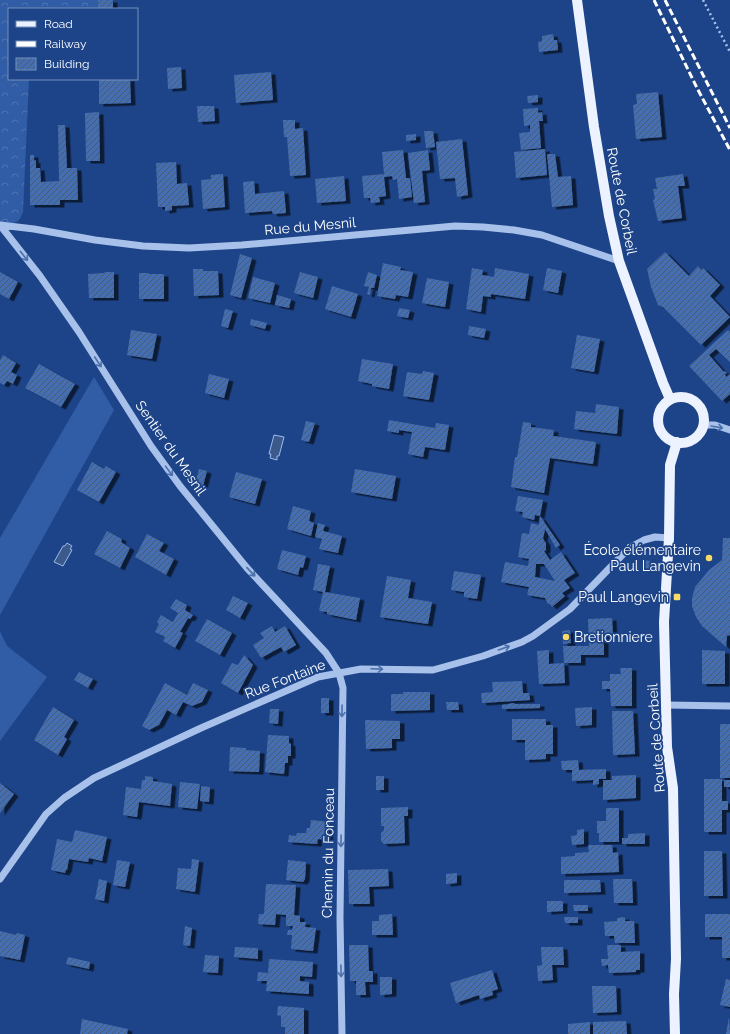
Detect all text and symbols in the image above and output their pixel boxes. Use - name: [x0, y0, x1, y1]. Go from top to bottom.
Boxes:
- legend: [8, 8, 138, 80]
- text: Road: [44, 17, 73, 31]
- text: Railway: [44, 37, 87, 51]
- text: Building: [44, 57, 90, 71]
- street label: Route de Corbeil: [604, 146, 640, 256]
- street label: Rue du Mesnil: [264, 214, 357, 238]
- one-way arrow: [20, 250, 28, 261]
- one-way arrow: [94, 357, 102, 368]
- street label: Sentier du Mesnil: [132, 398, 210, 498]
- one-way arrow: [710, 423, 723, 431]
- one-way arrow: [165, 466, 173, 477]
- place label: École élémentaire Paul Langevin: [583, 541, 701, 574]
- marker: École élémentaire Paul Langevin: [704, 553, 714, 563]
- one-way arrow: [246, 567, 255, 577]
- place label: Paul Langevin: [578, 589, 669, 605]
- marker: Paul Langevin: [672, 592, 682, 602]
- place label: Bretionniere: [574, 629, 653, 645]
- marker: Bretionniere: [561, 632, 571, 642]
- one-way arrow: [498, 644, 510, 652]
- street label: Rue Fontaine: [242, 656, 328, 702]
- one-way arrow: [370, 666, 383, 673]
- street label: Route de Corbeil: [644, 683, 668, 793]
- one-way arrow: [339, 704, 346, 717]
- street label: Chemin du Fonceau: [319, 788, 337, 918]
- one-way arrow: [337, 834, 345, 847]
- one-way arrow: [337, 964, 345, 977]

